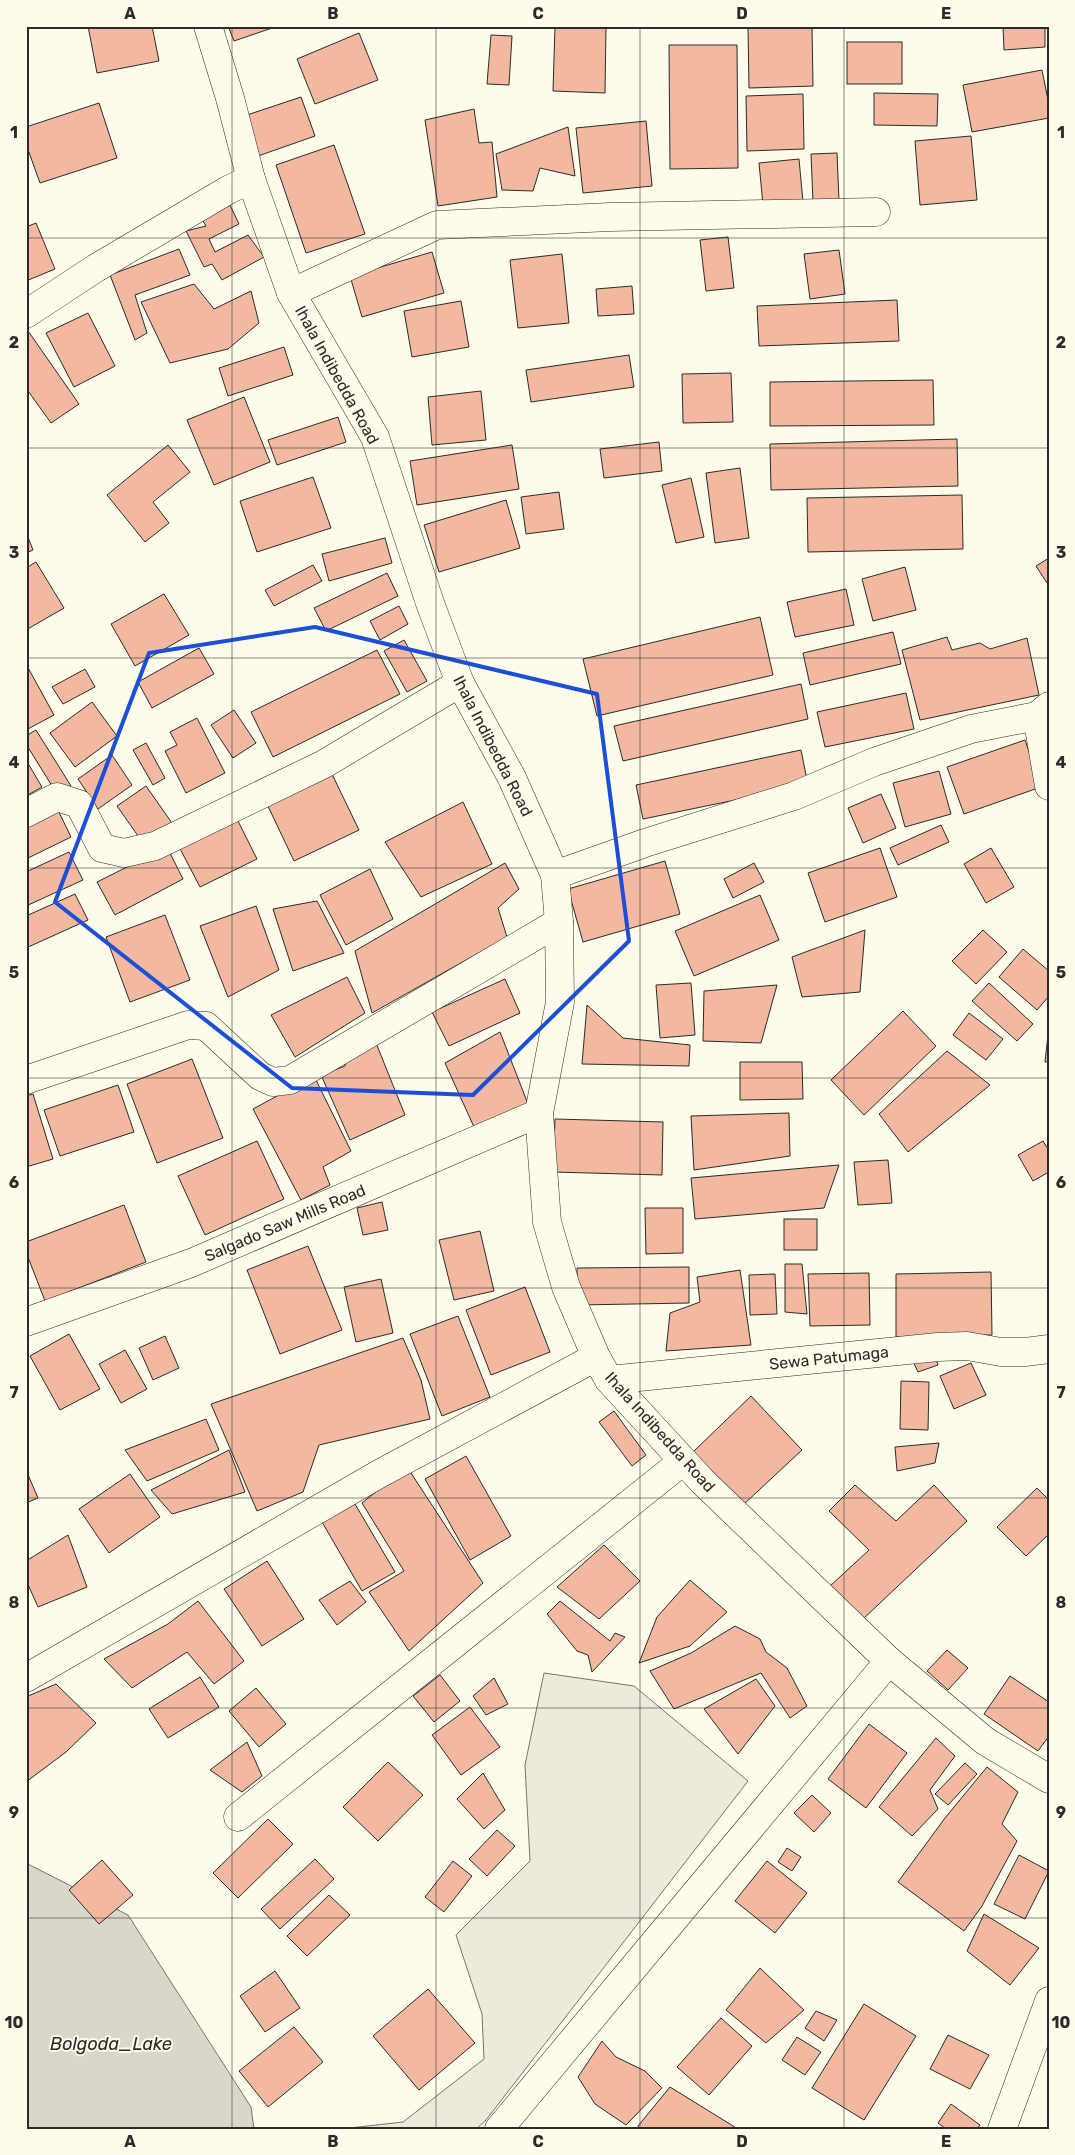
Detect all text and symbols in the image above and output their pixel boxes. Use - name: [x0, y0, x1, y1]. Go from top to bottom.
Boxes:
- text: A: [124, 4, 136, 23]
- text: B: [327, 4, 339, 23]
- text: C: [532, 4, 544, 23]
- text: D: [736, 4, 748, 23]
- text: E: [941, 4, 951, 23]
- text: 1: [10, 123, 18, 142]
- text: 1: [1057, 123, 1065, 142]
- street label: Ihala Indibedda Road: [291, 303, 383, 447]
- text: 2: [9, 333, 19, 352]
- text: 2: [1056, 333, 1066, 352]
- text: 3: [9, 543, 19, 562]
- text: 3: [1056, 543, 1066, 562]
- street label: Ihala Indibedda Road: [449, 673, 537, 819]
- text: 4: [9, 753, 20, 772]
- text: 4: [1056, 753, 1067, 772]
- text: 5: [9, 963, 19, 982]
- text: 5: [1056, 963, 1066, 982]
- text: 6: [9, 1173, 19, 1192]
- text: 6: [1056, 1173, 1066, 1192]
- street label: Salgado Saw Mills Road: [202, 1180, 368, 1266]
- street label: Sewa Patumaga: [768, 1342, 890, 1374]
- street label: Ihala Indibedda Road: [601, 1368, 719, 1496]
- text: 7: [9, 1383, 19, 1402]
- text: 7: [1056, 1383, 1066, 1402]
- text: 8: [9, 1593, 20, 1612]
- text: 8: [1056, 1593, 1067, 1612]
- text: 9: [9, 1803, 19, 1822]
- text: 9: [1056, 1803, 1066, 1822]
- text: 10: [5, 2013, 24, 2032]
- text: 10: [1052, 2013, 1071, 2032]
- water label: Bolgoda_Lake: [50, 2033, 172, 2055]
- text: A: [124, 2132, 136, 2151]
- text: B: [327, 2132, 339, 2151]
- text: C: [532, 2132, 544, 2151]
- text: D: [736, 2132, 748, 2151]
- text: E: [941, 2132, 951, 2151]

